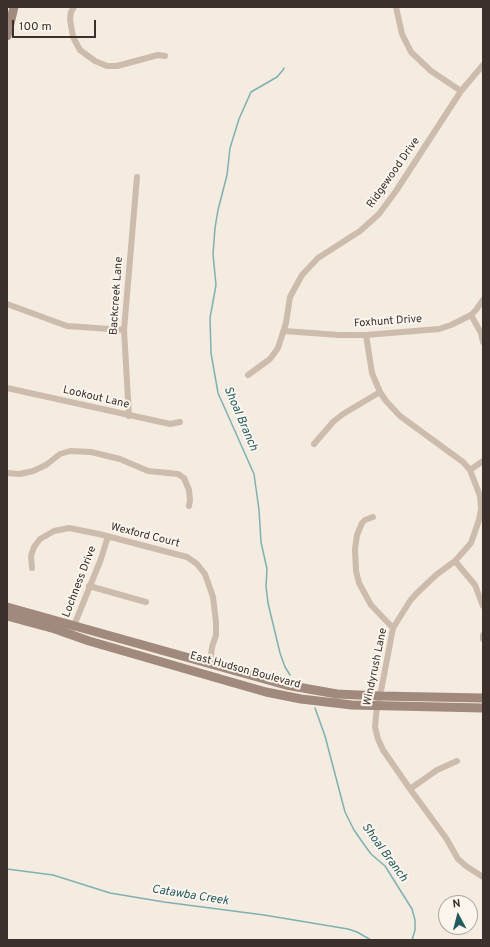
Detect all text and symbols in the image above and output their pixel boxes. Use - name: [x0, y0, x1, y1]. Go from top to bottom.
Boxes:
- scale bar: [14, 12, 98, 38]
- text: 100 m: [19, 19, 52, 35]
- street label: Ridgewood Drive: [365, 135, 423, 211]
- street label: Backcreek Lane: [108, 256, 126, 336]
- street label: Foxhunt Drive: [354, 313, 422, 331]
- street label: Lookout Lane: [62, 384, 130, 412]
- water label: Shoal Branch: [220, 385, 260, 453]
- street label: Wexford Court: [109, 521, 181, 551]
- street label: Lochness Drive: [60, 544, 100, 620]
- street label: Windyrush Lane: [361, 627, 391, 707]
- street label: East Hudson Boulevard: [188, 650, 302, 692]
- water label: Shoal Branch: [358, 821, 410, 885]
- water label: Catawba Creek: [151, 883, 229, 909]
- north arrow: [438, 895, 478, 935]
- text: N: [452, 897, 461, 912]

